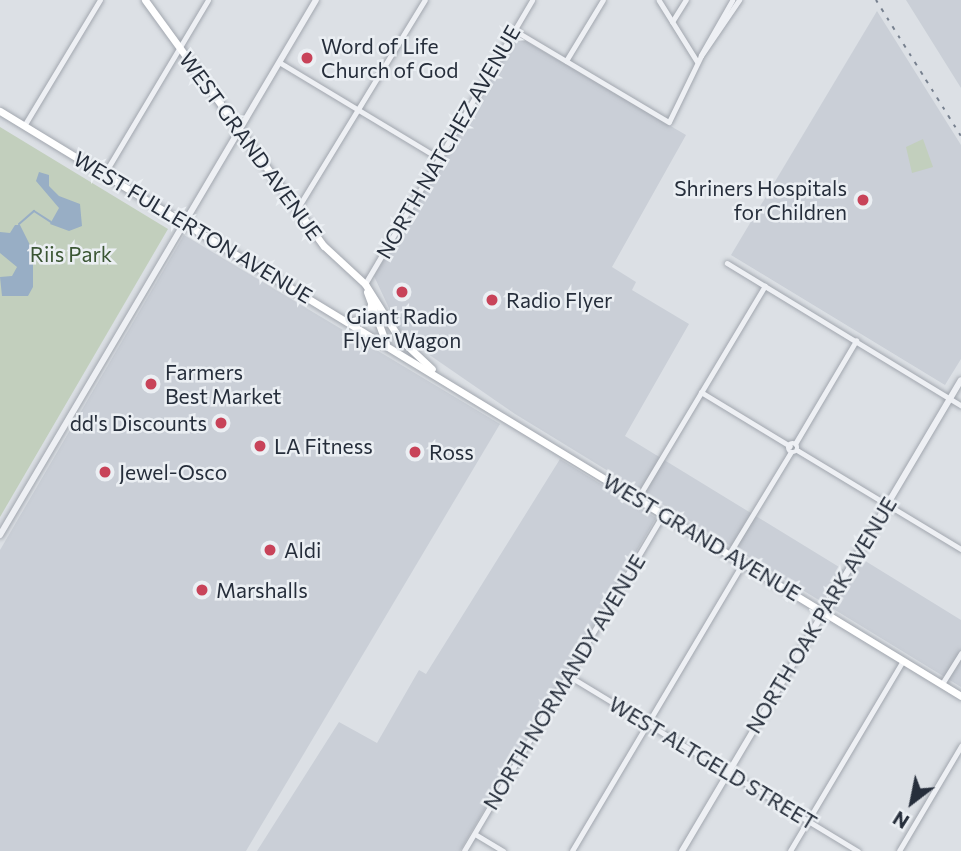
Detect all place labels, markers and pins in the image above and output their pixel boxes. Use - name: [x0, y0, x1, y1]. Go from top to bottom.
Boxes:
- place label: Word of Life Church of God: [321, 33, 458, 83]
- marker: Word of Life Church of God: [299, 50, 315, 66]
- place label: Shriners Hospitals for Children: [674, 175, 847, 225]
- marker: Shriners Hospitals for Children: [853, 190, 873, 210]
- marker: Giant Radio Flyer Wagon: [394, 284, 410, 300]
- place label: Radio Flyer: [506, 287, 612, 313]
- marker: Radio Flyer: [484, 292, 500, 308]
- place label: Giant Radio Flyer Wagon: [343, 303, 461, 353]
- place label: Farmers Best Market: [165, 359, 281, 409]
- marker: Farmers Best Market: [143, 376, 159, 392]
- place label: dd's Discounts: [70, 410, 207, 436]
- marker: dd's Discounts: [213, 415, 229, 431]
- place label: LA Fitness: [274, 433, 373, 459]
- marker: LA Fitness: [252, 438, 268, 454]
- place label: Ross: [429, 439, 474, 465]
- marker: Ross: [407, 444, 423, 460]
- place label: Jewel-Osco: [119, 459, 227, 485]
- marker: Jewel-Osco: [97, 464, 113, 480]
- place label: Aldi: [284, 537, 321, 563]
- marker: Aldi: [262, 542, 278, 558]
- place label: Marshalls: [216, 577, 308, 603]
- marker: Marshalls: [194, 582, 210, 598]

